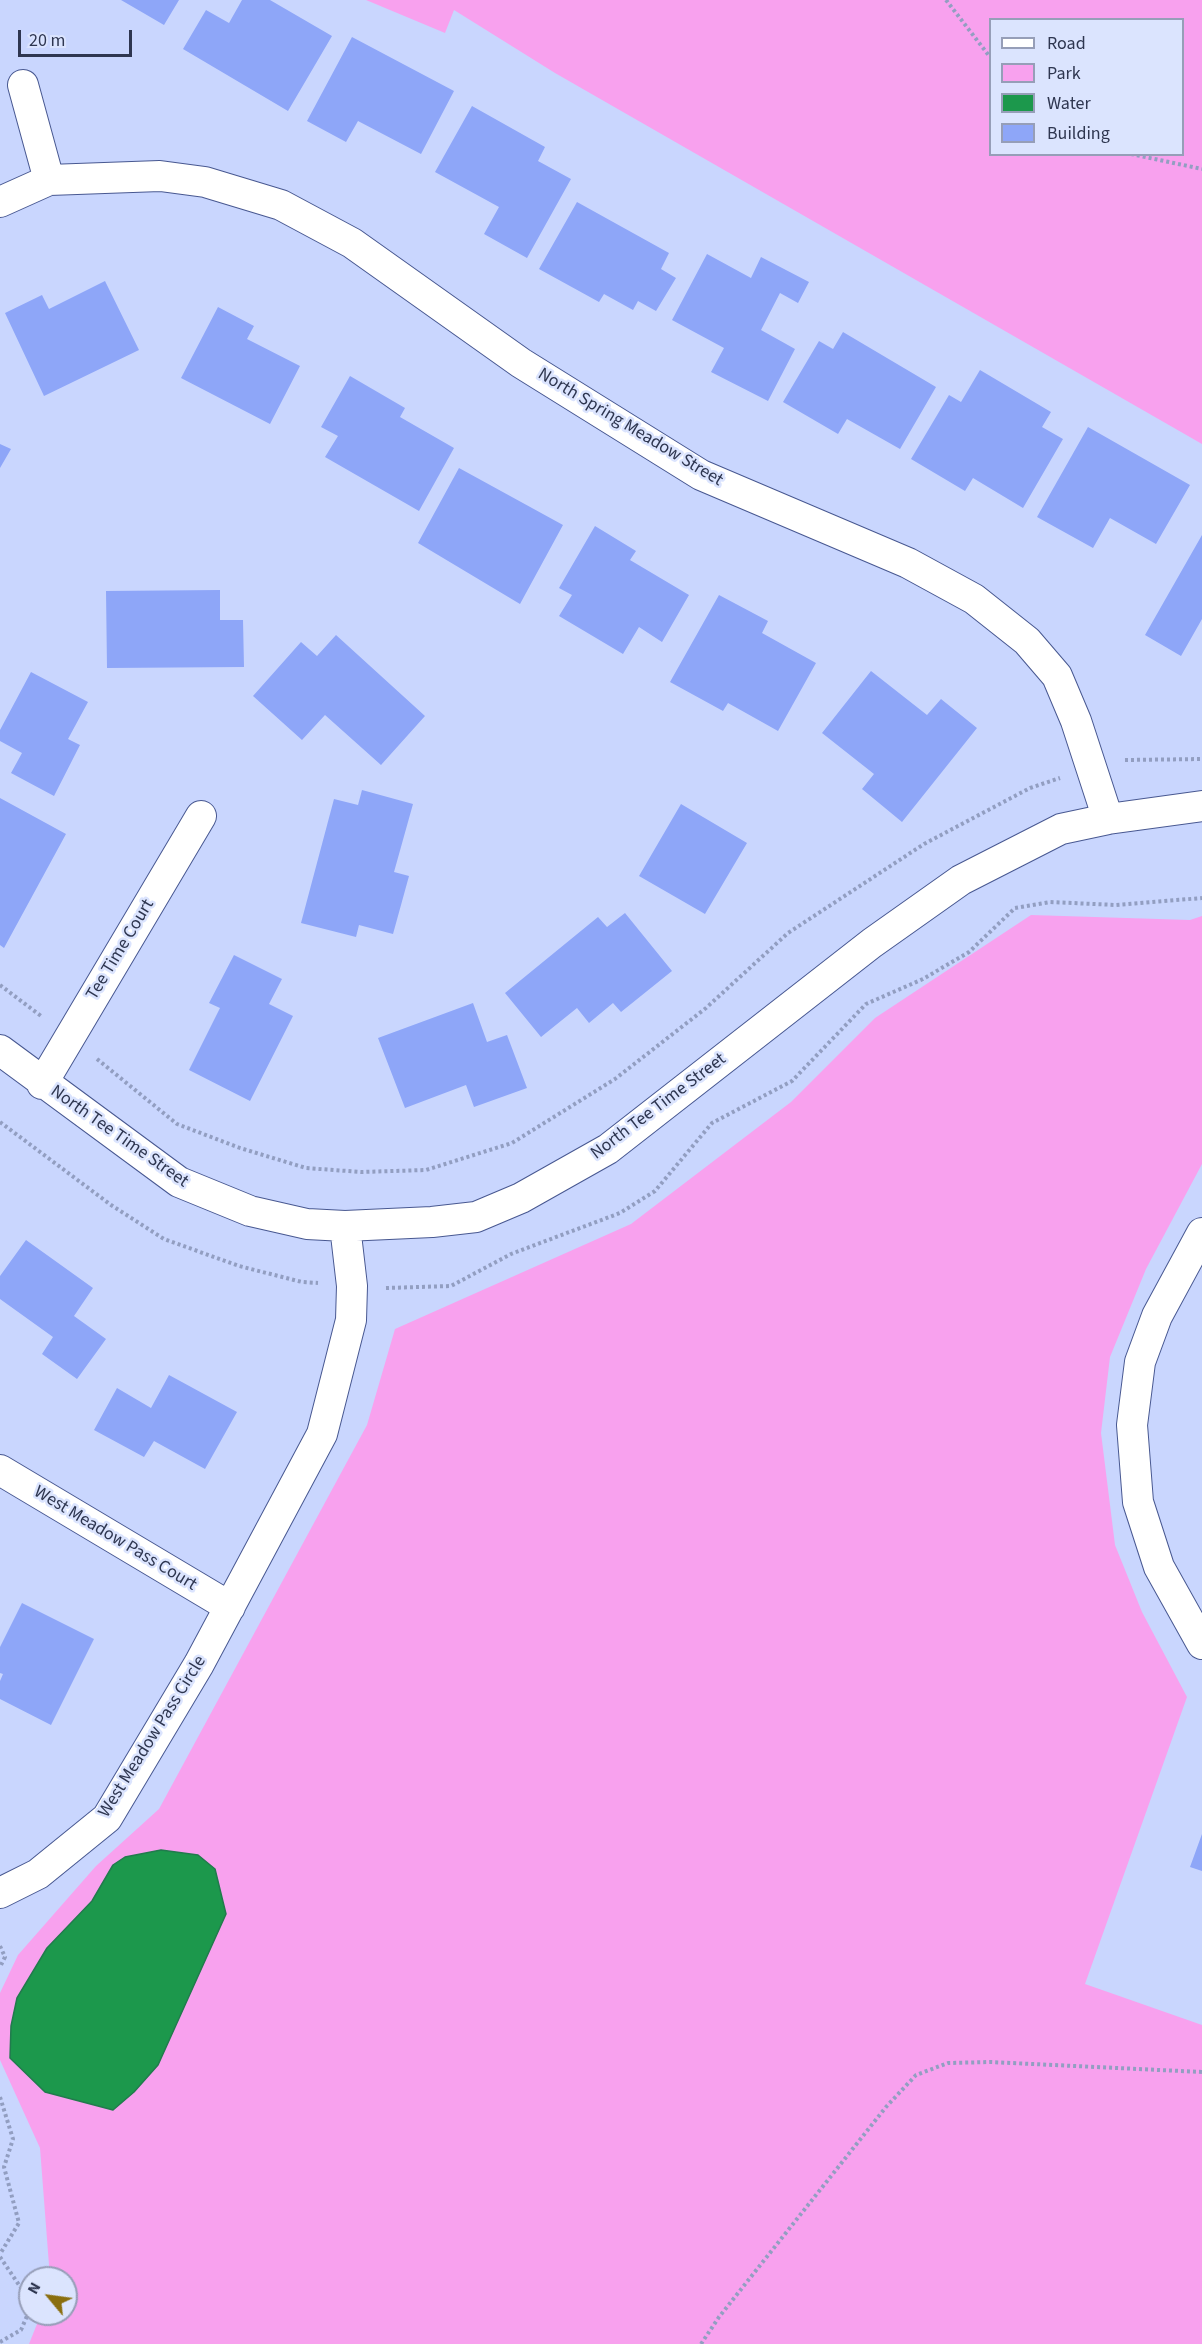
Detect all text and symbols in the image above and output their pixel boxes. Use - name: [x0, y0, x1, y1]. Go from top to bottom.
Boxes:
- scale bar: [21, 18, 135, 56]
- legend: [989, 18, 1184, 156]
- text: 20 m: [29, 28, 65, 53]
- text: Road: [1047, 31, 1086, 56]
- text: Park: [1047, 61, 1081, 86]
- text: Water: [1047, 91, 1091, 116]
- text: Building: [1047, 121, 1110, 146]
- street label: North Spring Meadow Street: [534, 364, 726, 492]
- street label: Tee Time Court: [82, 896, 160, 1004]
- street label: North Tee Time Street: [587, 1049, 731, 1165]
- street label: North Tee Time Street: [46, 1081, 192, 1193]
- street label: West Meadow Pass Court: [30, 1482, 200, 1596]
- street label: West Meadow Pass Circle: [94, 1652, 212, 1822]
- north arrow: [18, 2266, 78, 2326]
- text: N: [22, 2278, 46, 2298]

